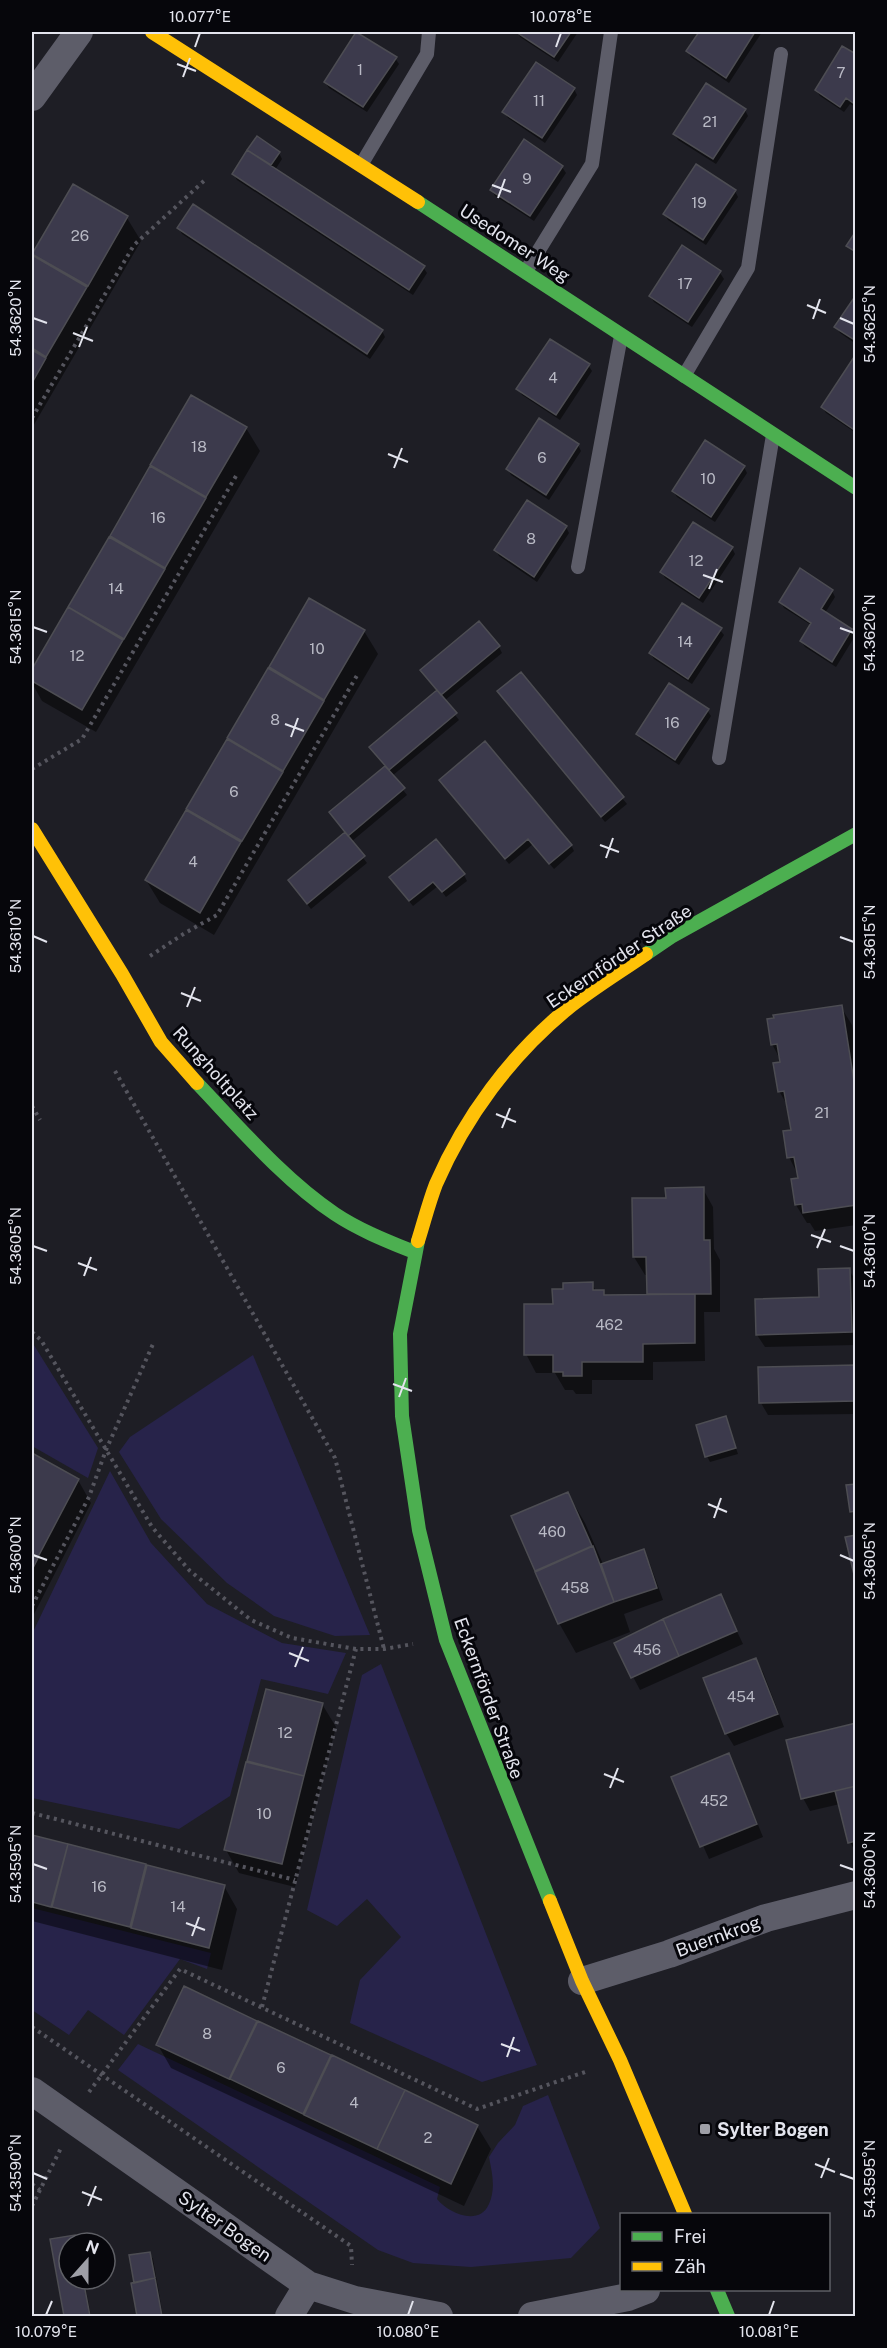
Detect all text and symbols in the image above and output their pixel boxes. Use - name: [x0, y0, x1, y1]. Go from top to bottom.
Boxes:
- text: 10.077°E: [169, 8, 231, 25]
- text: 10.078°E: [530, 8, 592, 25]
- house number: 1: [357, 61, 363, 78]
- house number: 7: [836, 64, 846, 81]
- house number: 11: [533, 92, 545, 109]
- house number: 21: [702, 113, 718, 130]
- house number: 9: [522, 170, 532, 187]
- house number: 19: [691, 194, 707, 211]
- street label: Usedomer Weg: [456, 200, 574, 286]
- house number: 26: [71, 227, 89, 244]
- house number: 17: [677, 275, 693, 292]
- text: 54.3620°N: [7, 279, 24, 357]
- text: 54.3625°N: [861, 285, 878, 363]
- house number: 4: [548, 369, 558, 386]
- house number: 18: [191, 438, 207, 455]
- house number: 6: [537, 449, 547, 466]
- house number: 10: [700, 470, 716, 487]
- house number: 16: [150, 509, 166, 526]
- house number: 8: [526, 530, 536, 547]
- house number: 12: [688, 552, 704, 569]
- house number: 14: [108, 580, 124, 597]
- text: 54.3615°N: [7, 589, 24, 665]
- text: 54.3620°N: [861, 594, 878, 672]
- house number: 14: [677, 633, 693, 650]
- house number: 10: [309, 640, 325, 657]
- house number: 12: [69, 647, 85, 664]
- house number: 8: [270, 711, 280, 728]
- house number: 16: [664, 714, 680, 731]
- house number: 6: [229, 783, 239, 800]
- house number: 4: [188, 853, 198, 870]
- text: 54.3610°N: [7, 899, 24, 973]
- street label: Eckernförder Straße: [543, 900, 695, 1012]
- text: 54.3615°N: [861, 904, 878, 980]
- street label: Rungholtplatz: [169, 1022, 263, 1124]
- house number: 21: [814, 1104, 830, 1121]
- text: 54.3605°N: [7, 1207, 24, 1285]
- text: 54.3610°N: [861, 1214, 878, 1288]
- house number: 462: [595, 1316, 623, 1333]
- text: 54.3600°N: [7, 1516, 24, 1594]
- text: 54.3605°N: [861, 1522, 878, 1600]
- house number: 460: [538, 1523, 566, 1540]
- house number: 458: [561, 1579, 589, 1596]
- street label: Eckernförder Straße: [450, 1614, 528, 1782]
- house number: 456: [633, 1641, 661, 1658]
- house number: 454: [727, 1688, 755, 1705]
- house number: 12: [277, 1724, 293, 1741]
- house number: 452: [700, 1792, 728, 1809]
- house number: 10: [256, 1805, 272, 1822]
- text: 54.3595°N: [7, 1825, 24, 1903]
- text: 54.3600°N: [861, 1831, 878, 1909]
- house number: 16: [91, 1878, 107, 1895]
- house number: 14: [170, 1898, 186, 1915]
- street label: Buernkrog: [673, 1911, 763, 1961]
- house number: 8: [202, 2025, 212, 2042]
- house number: 6: [276, 2059, 286, 2076]
- house number: 4: [349, 2094, 359, 2111]
- place label: Sylter Bogen: [717, 2119, 829, 2140]
- marker: Sylter Bogen: [698, 2122, 712, 2136]
- house number: 2: [424, 2129, 433, 2146]
- text: 54.3590°N: [7, 2134, 24, 2212]
- text: 54.3595°N: [861, 2140, 878, 2218]
- street label: Sylter Bogen: [174, 2186, 276, 2266]
- legend: [620, 2213, 830, 2291]
- text: Frei: [674, 2226, 706, 2247]
- north arrow: [57, 2231, 117, 2291]
- text: N: [83, 2236, 101, 2259]
- text: Zäh: [674, 2256, 706, 2277]
- text: 10.079°E: [15, 2323, 77, 2340]
- text: 10.080°E: [377, 2323, 439, 2340]
- text: 10.081°E: [739, 2323, 799, 2340]

